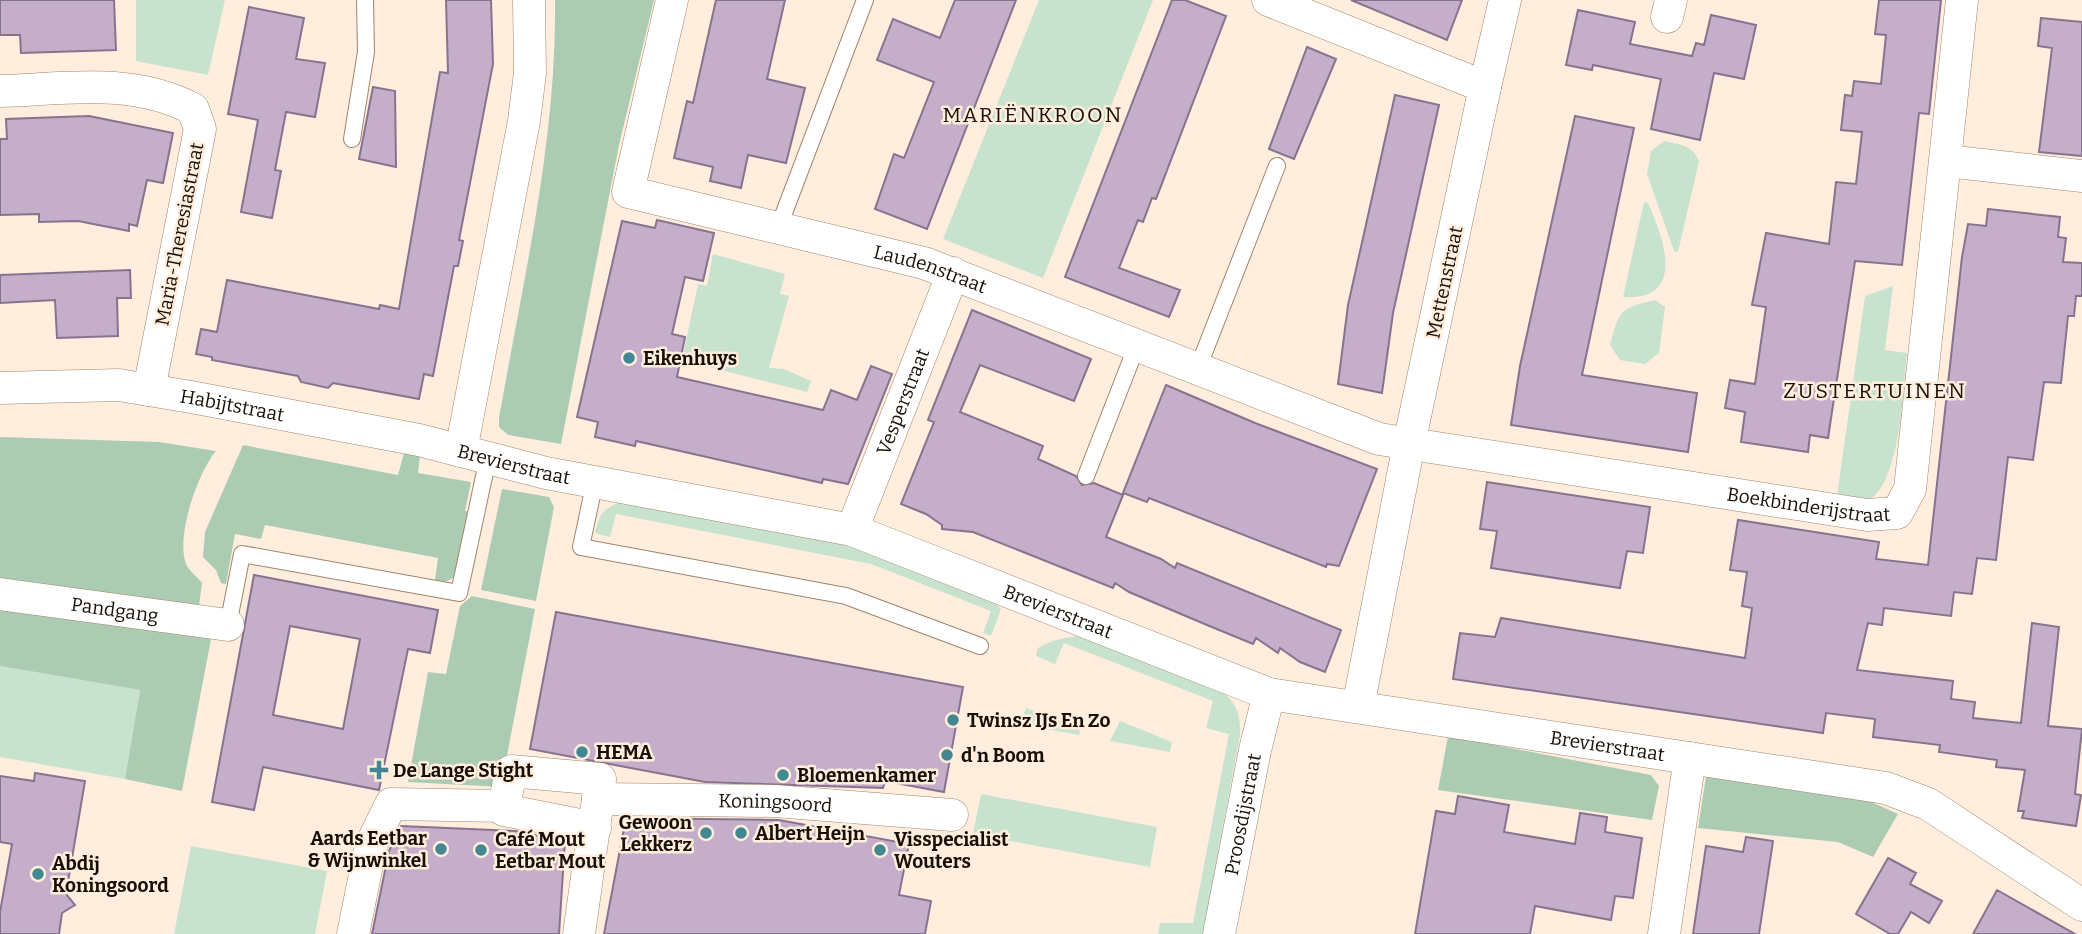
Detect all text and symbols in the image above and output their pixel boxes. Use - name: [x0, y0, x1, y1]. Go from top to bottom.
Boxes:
- district label: MARIËNKROON: [943, 102, 1123, 128]
- street label: Maria-Theresiastraat: [150, 140, 209, 328]
- street label: Mettenstraat: [1421, 224, 1468, 340]
- street label: Laudenstraat: [871, 240, 990, 298]
- street label: Vesperstraat: [872, 345, 934, 458]
- place label: Eikenhuys: [643, 347, 737, 370]
- marker: Eikenhuys: [621, 350, 637, 366]
- district label: ZUSTERTUINEN: [1783, 378, 1967, 404]
- street label: Habijtstraat: [178, 384, 286, 426]
- street label: Brevierstraat: [455, 439, 572, 489]
- street label: Boekbinderijstraat: [1725, 482, 1891, 527]
- street label: Brevierstraat: [1000, 580, 1116, 643]
- street label: Pandgang: [70, 593, 160, 628]
- place label: Twinsz IJs En Zo: [967, 709, 1111, 732]
- marker: Twinsz IJs En Zo: [945, 712, 961, 728]
- street label: Brevierstraat: [1549, 726, 1666, 766]
- place label: HEMA: [596, 741, 653, 764]
- marker: HEMA: [574, 744, 590, 760]
- place label: d'n Boom: [961, 744, 1045, 767]
- marker: d'n Boom: [939, 747, 955, 763]
- street label: Proosdijstraat: [1220, 751, 1266, 877]
- place label: De Lange Stight: [393, 759, 534, 782]
- marker: De Lange Stight: [371, 762, 387, 778]
- place label: Bloemenkamer: [797, 764, 936, 787]
- marker: Bloemenkamer: [775, 767, 791, 783]
- street label: Koningsoord: [718, 789, 833, 817]
- place label: Gewoon Lekkerz: [618, 811, 693, 856]
- place label: Albert Heijn: [755, 822, 866, 845]
- marker: Gewoon Lekkerz: [698, 825, 714, 841]
- marker: Albert Heijn: [733, 825, 749, 841]
- place label: Aards Eetbar & Wijnwinkel: [308, 827, 427, 872]
- place label: Café Mout Eetbar Mout: [495, 828, 606, 873]
- place label: Visspecialist Wouters: [894, 828, 1009, 873]
- marker: Aards Eetbar & Wijnwinkel: [433, 841, 449, 857]
- marker: Café Mout Eetbar Mout: [473, 842, 489, 858]
- marker: Visspecialist Wouters: [872, 842, 888, 858]
- place label: Abdij Koningsoord: [52, 852, 169, 897]
- marker: Abdij Koningsoord: [30, 866, 46, 882]

